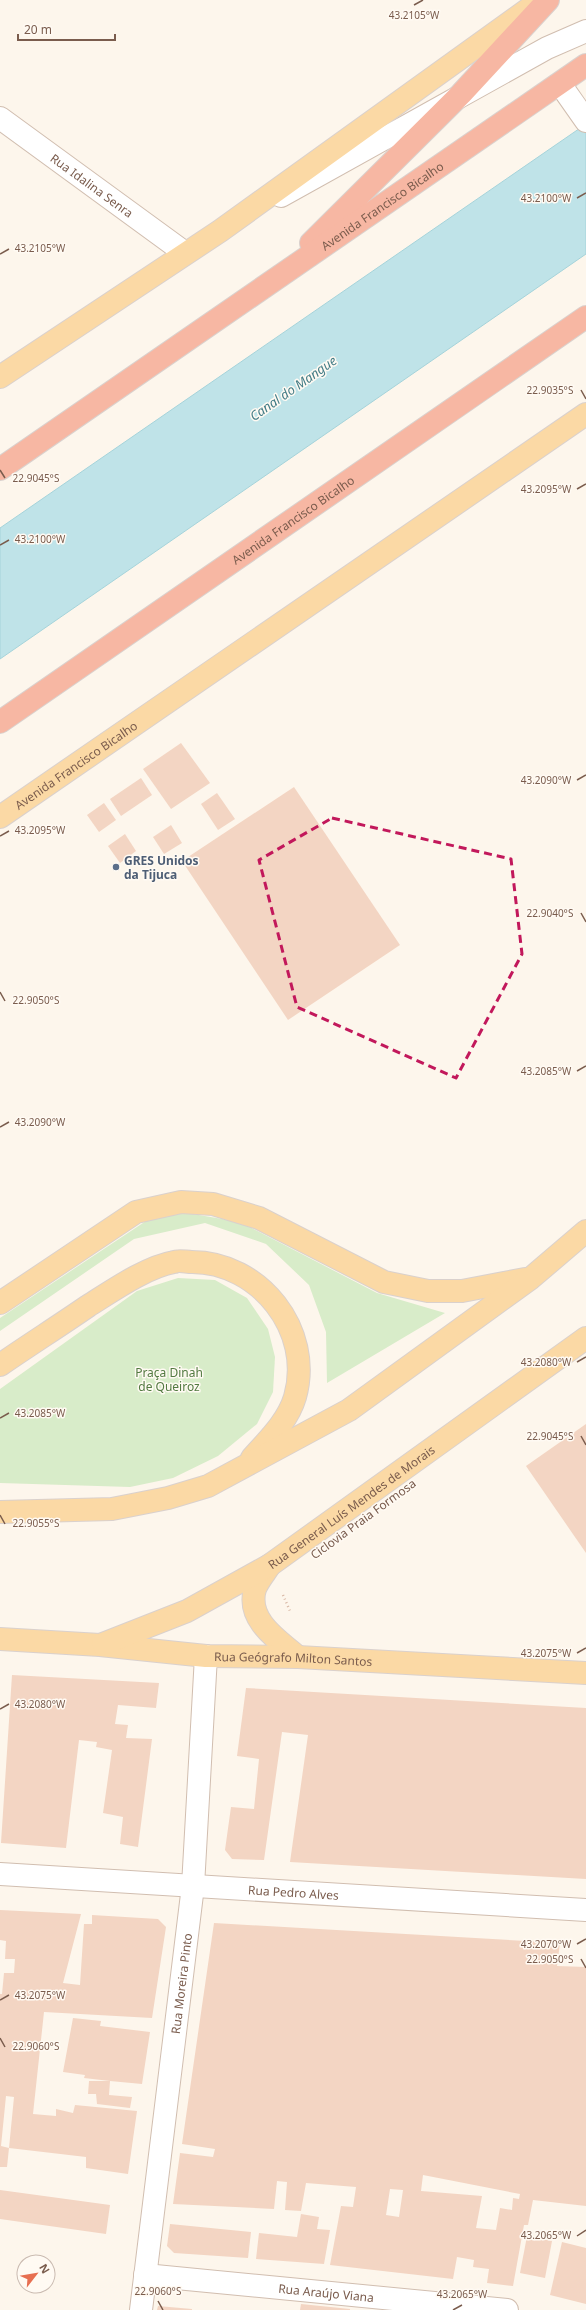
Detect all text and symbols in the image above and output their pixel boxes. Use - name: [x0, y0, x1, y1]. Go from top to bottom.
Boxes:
- text: 43.2105°W: [389, 8, 440, 22]
- scale bar: [18, 16, 115, 42]
- text: 20 m: [24, 21, 52, 38]
- street label: Rua Idalina Senra: [47, 149, 137, 221]
- street label: Avenida Francisco Bicalho: [317, 157, 447, 254]
- text: 43.2100°W: [521, 191, 572, 205]
- text: 43.2105°W: [15, 241, 66, 255]
- water label: Canal do Mangue: [246, 351, 340, 425]
- text: 22.9035°S: [527, 383, 574, 397]
- text: 22.9045°S: [13, 471, 60, 485]
- street label: Avenida Francisco Bicalho: [228, 471, 358, 568]
- text: 43.2095°W: [521, 482, 572, 496]
- text: 43.2100°W: [15, 532, 66, 546]
- street label: Avenida Francisco Bicalho: [11, 717, 141, 813]
- text: 43.2090°W: [521, 773, 572, 787]
- text: 43.2095°W: [15, 823, 66, 837]
- place label: GRES Unidos da Tijuca: [124, 852, 199, 883]
- marker: GRES Unidos da Tijuca: [111, 862, 121, 872]
- text: 22.9040°S: [527, 906, 574, 920]
- text: 22.9050°S: [13, 993, 60, 1007]
- text: 43.2085°W: [521, 1064, 572, 1078]
- text: 43.2090°W: [15, 1115, 66, 1129]
- text: 43.2080°W: [521, 1355, 572, 1369]
- park label: Praça Dinah de Queiroz: [135, 1364, 203, 1395]
- text: 43.2085°W: [15, 1406, 66, 1420]
- text: 22.9045°S: [527, 1429, 574, 1443]
- street label: Rua General Luís Mendes de Morais: [264, 1441, 438, 1573]
- street label: Ciclovia Praia Formosa: [307, 1475, 419, 1563]
- text: 22.9055°S: [13, 1516, 60, 1530]
- text: 43.2075°W: [521, 1646, 572, 1660]
- street label: Rua Geógrafo Milton Santos: [214, 1648, 373, 1670]
- text: 43.2080°W: [15, 1697, 66, 1711]
- street label: Rua Pedro Alves: [248, 1881, 339, 1903]
- street label: Rua Moreira Pinto: [166, 1932, 196, 2035]
- text: 43.2070°W: [521, 1937, 572, 1951]
- text: 22.9050°S: [527, 1952, 574, 1966]
- text: 43.2075°W: [15, 1988, 66, 2002]
- text: 22.9060°S: [13, 2039, 60, 2053]
- text: 43.2065°W: [521, 2228, 572, 2242]
- north arrow: [16, 2254, 56, 2294]
- text: N: [36, 2261, 54, 2276]
- street label: Rua Araújo Viana: [278, 2279, 375, 2306]
- text: 22.9060°S: [135, 2284, 182, 2298]
- text: 43.2065°W: [437, 2287, 488, 2301]

